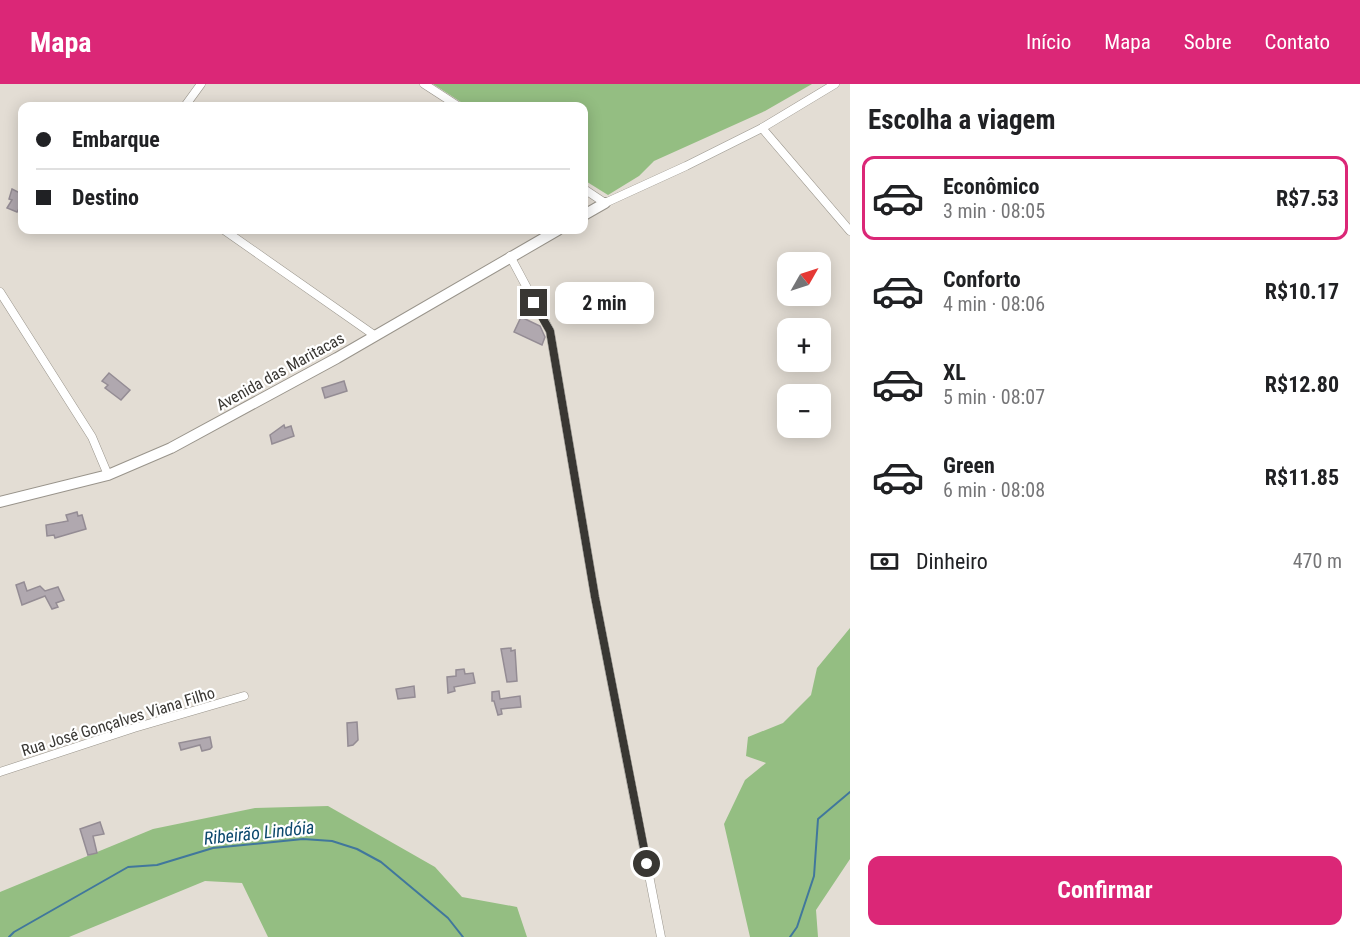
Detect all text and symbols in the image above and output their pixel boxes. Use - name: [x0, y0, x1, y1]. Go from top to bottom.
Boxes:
- text: Mapa: [30, 26, 91, 59]
- text: Início: [1026, 30, 1071, 54]
- text: Mapa: [1104, 30, 1151, 54]
- text: Sobre: [1184, 30, 1232, 54]
- text: Contato: [1265, 30, 1330, 54]
- text: Escolha a viagem: [868, 104, 1056, 136]
- text: Embarque: [72, 127, 160, 152]
- icon: car: [871, 171, 925, 225]
- text: Econômico: [943, 174, 1039, 199]
- text: Destino: [72, 185, 139, 210]
- text: R$7.53: [1276, 186, 1339, 211]
- text: 3 min · 08:05: [943, 199, 1045, 223]
- north arrow: [777, 252, 831, 306]
- map controls: [777, 252, 831, 438]
- icon: car: [871, 264, 925, 318]
- text: Conforto: [943, 267, 1021, 292]
- text: R$10.17: [1265, 279, 1339, 304]
- callout: 2 min: [555, 282, 654, 324]
- route end: [520, 289, 547, 316]
- text: 2 min: [582, 291, 627, 315]
- text: 4 min · 08:06: [943, 292, 1045, 316]
- button: +: [777, 318, 831, 372]
- street label: Avenida das Maritacas: [213, 328, 348, 415]
- icon: car: [871, 357, 925, 411]
- text: XL: [943, 360, 966, 385]
- text: R$12.80: [1265, 372, 1339, 397]
- button: −: [777, 384, 831, 438]
- text: 5 min · 08:07: [943, 385, 1045, 409]
- icon: car: [871, 450, 925, 504]
- text: Green: [943, 453, 995, 478]
- text: R$11.85: [1265, 465, 1339, 490]
- text: 6 min · 08:08: [943, 478, 1045, 502]
- icon: cash: [868, 545, 901, 578]
- text: Dinheiro: [916, 549, 988, 574]
- text: 470 m: [1293, 549, 1342, 573]
- street label: Rua José Gonçalves Viana Filho: [19, 683, 217, 760]
- water label: Ribeirão Lindóia: [203, 816, 315, 849]
- route start: [633, 850, 660, 877]
- button: Confirmar: [868, 856, 1342, 925]

